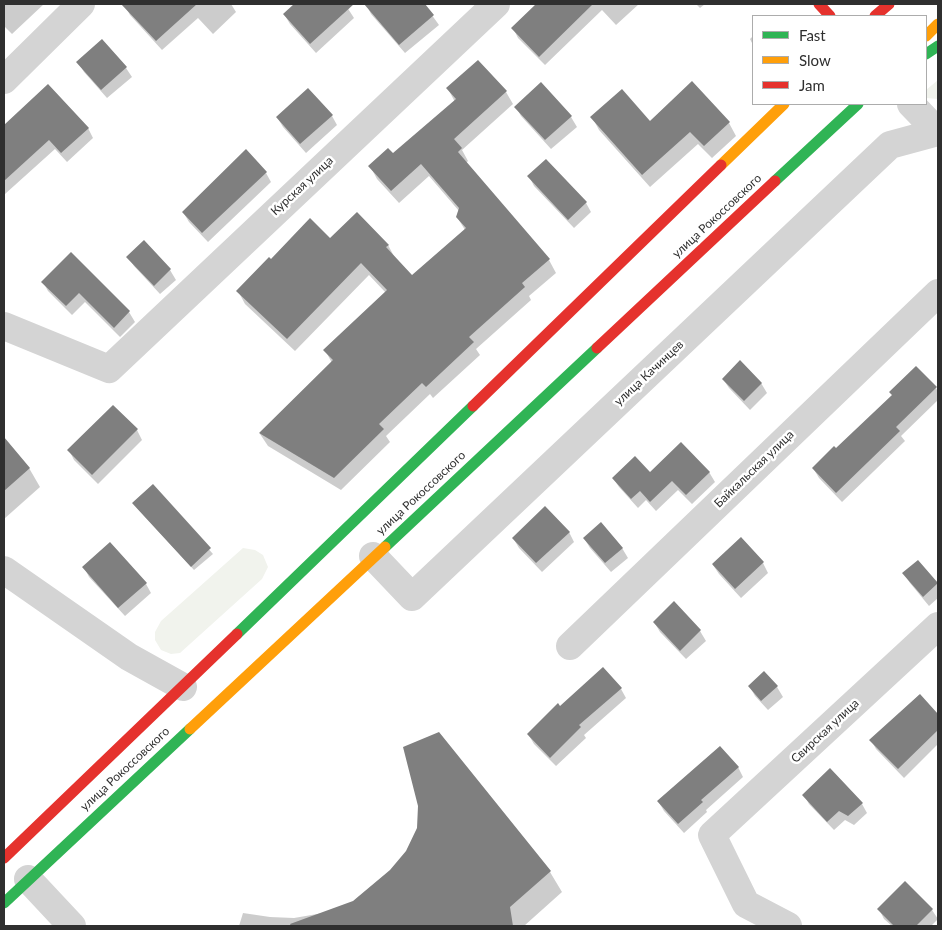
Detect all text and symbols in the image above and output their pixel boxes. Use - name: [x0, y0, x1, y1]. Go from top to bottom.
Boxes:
- legend: [752, 15, 927, 105]
- text: Fast: [799, 26, 826, 44]
- text: Slow: [799, 51, 831, 69]
- text: Jam: [799, 76, 825, 94]
- street label: Курская улица: [268, 153, 336, 219]
- street label: улица Рокоссовского: [670, 171, 764, 261]
- street label: улица Качинцев: [612, 337, 686, 409]
- street label: Байкальская улица: [711, 427, 797, 511]
- street label: улица Рокоссовского: [374, 448, 468, 538]
- street label: Свирская улица: [788, 696, 862, 766]
- street label: улица Рокоссовского: [78, 724, 172, 814]

